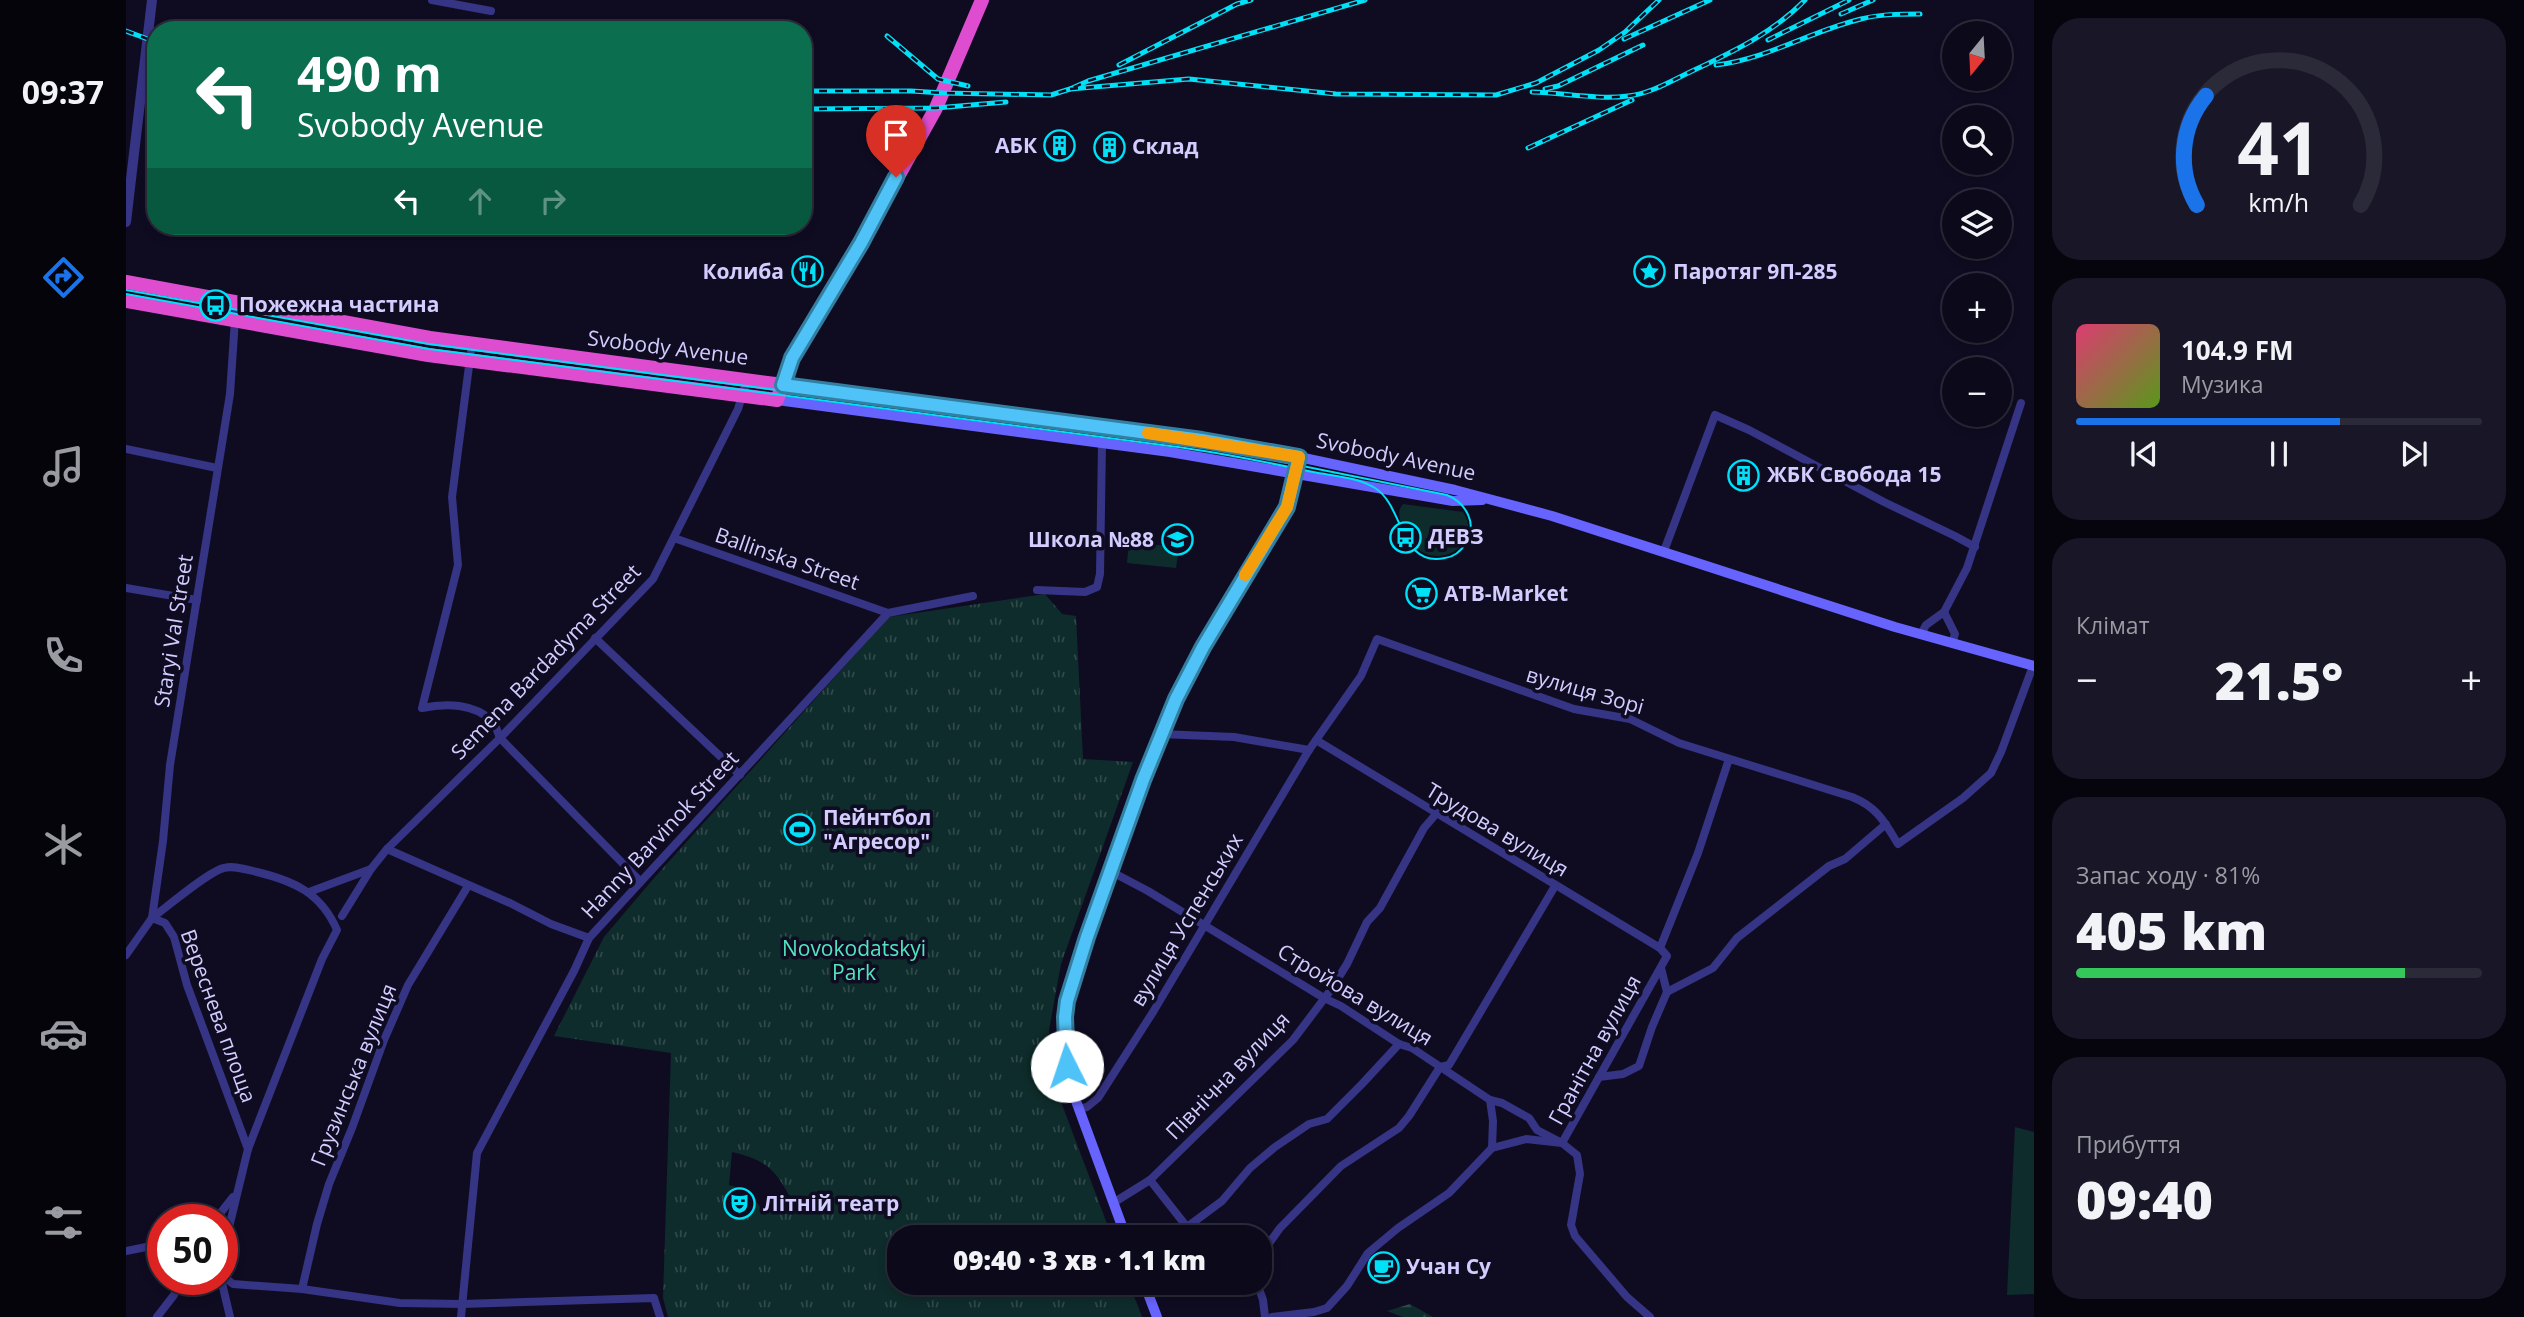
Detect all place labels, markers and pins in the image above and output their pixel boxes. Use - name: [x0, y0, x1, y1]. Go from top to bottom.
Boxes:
- pin: [866, 105, 926, 177]
- building icon: АБК: [1043, 129, 1077, 163]
- building icon: Склад: [1092, 130, 1126, 164]
- place label: АБК: [995, 131, 1038, 159]
- place label: Склад: [1132, 132, 1199, 160]
- restaurant icon: Колиба: [790, 255, 824, 289]
- place icon: Паротяг 9П-285: [1633, 255, 1667, 289]
- place label: Колиба: [702, 257, 784, 285]
- place label: Паротяг 9П-285: [1673, 257, 1838, 285]
- bus stop icon: Пожежна частина: [199, 288, 233, 322]
- place label: Пожежна частина: [239, 290, 439, 318]
- building icon: ЖБК Свобода 15: [1727, 458, 1761, 492]
- place label: ЖБК Свобода 15: [1767, 460, 1942, 488]
- bus stop icon: ДЕВЗ: [1388, 520, 1422, 554]
- place label: ДЕВЗ: [1428, 522, 1484, 550]
- school or university icon: Школа №88: [1160, 523, 1194, 557]
- place label: Школа №88: [1028, 525, 1154, 553]
- supermarket icon: ATB-Market: [1404, 577, 1438, 611]
- place label: ATB-Market: [1444, 579, 1568, 607]
- place label: Пейнтбол "Агресор": [823, 803, 931, 855]
- sports icon: Пейнтбол "Агресор": [783, 813, 817, 847]
- theatre icon: Лiтнiй театр: [723, 1187, 757, 1221]
- place label: Лiтнiй театр: [763, 1189, 899, 1217]
- cafe icon: Учан Су: [1366, 1250, 1400, 1284]
- place label: Учан Су: [1406, 1252, 1491, 1280]

